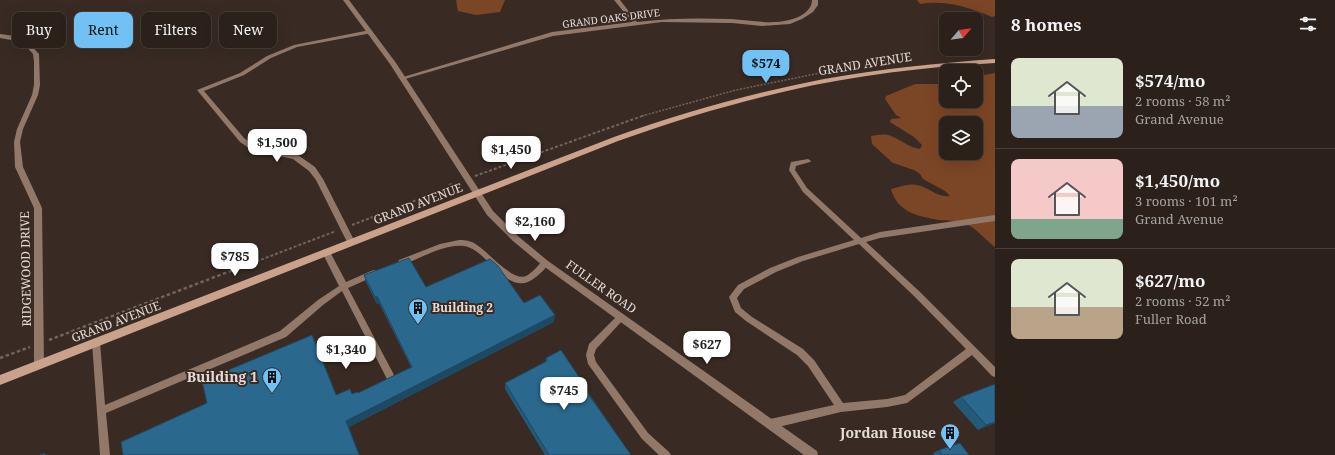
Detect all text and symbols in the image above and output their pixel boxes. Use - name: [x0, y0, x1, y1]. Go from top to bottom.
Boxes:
- street label: GRAND OAKS DRIVE: [561, 5, 661, 31]
- chip: Buy: [12, 12, 66, 48]
- chip: Rent: [74, 12, 133, 48]
- chip: Filters: [141, 12, 211, 48]
- chip: New: [219, 12, 277, 48]
- north arrow: [939, 12, 983, 56]
- map controls: [939, 12, 983, 160]
- text: 8 homes: [1011, 13, 1081, 36]
- icon: filters: [1297, 13, 1319, 35]
- street label: GRAND AVENUE: [817, 48, 913, 79]
- pin: $574: [742, 50, 790, 84]
- text: $574: [751, 54, 781, 72]
- button: locate: [939, 64, 983, 108]
- text: $574/mo: [1135, 69, 1206, 92]
- icon: home: [1043, 74, 1091, 122]
- text: 2 rooms · 58 m²: [1135, 92, 1230, 110]
- text: Grand Avenue: [1135, 110, 1224, 128]
- button: layers: [939, 116, 983, 160]
- pin: $1,500: [244, 129, 310, 163]
- text: $1,500: [257, 133, 297, 151]
- pin: $1,450: [478, 136, 544, 170]
- text: $1,450: [491, 140, 531, 158]
- text: $1,450/mo: [1135, 169, 1220, 192]
- icon: home: [1043, 175, 1091, 223]
- street label: GRAND AVENUE: [371, 179, 465, 228]
- text: 3 rooms · 101 m²: [1135, 192, 1238, 210]
- pin: $2,160: [502, 208, 568, 242]
- text: Grand Avenue: [1135, 210, 1224, 228]
- street label: RIDGEWOOD DRIVE: [16, 211, 35, 327]
- text: $2,160: [515, 212, 555, 230]
- pin: $785: [211, 243, 259, 277]
- text: $785: [220, 247, 250, 265]
- street label: FULLER ROAD: [563, 256, 640, 317]
- text: $627/mo: [1135, 269, 1206, 292]
- icon: home: [1043, 275, 1091, 323]
- text: 2 rooms · 52 m²: [1135, 292, 1230, 310]
- street label: GRAND AVENUE: [69, 297, 163, 346]
- building icon: Building 2: [407, 297, 429, 325]
- place label: Building 2: [432, 299, 493, 316]
- text: Fuller Road: [1135, 310, 1207, 328]
- pin: $627: [683, 331, 731, 365]
- text: $627: [692, 335, 722, 353]
- pin: $1,340: [313, 336, 379, 370]
- text: $1,340: [326, 340, 366, 358]
- building icon: Building 1: [261, 366, 283, 394]
- place label: Building 1: [187, 367, 258, 386]
- pin: $745: [540, 377, 588, 411]
- text: $745: [549, 381, 579, 399]
- building icon: Jordan House: [939, 422, 961, 450]
- place label: Jordan House: [839, 423, 936, 442]

